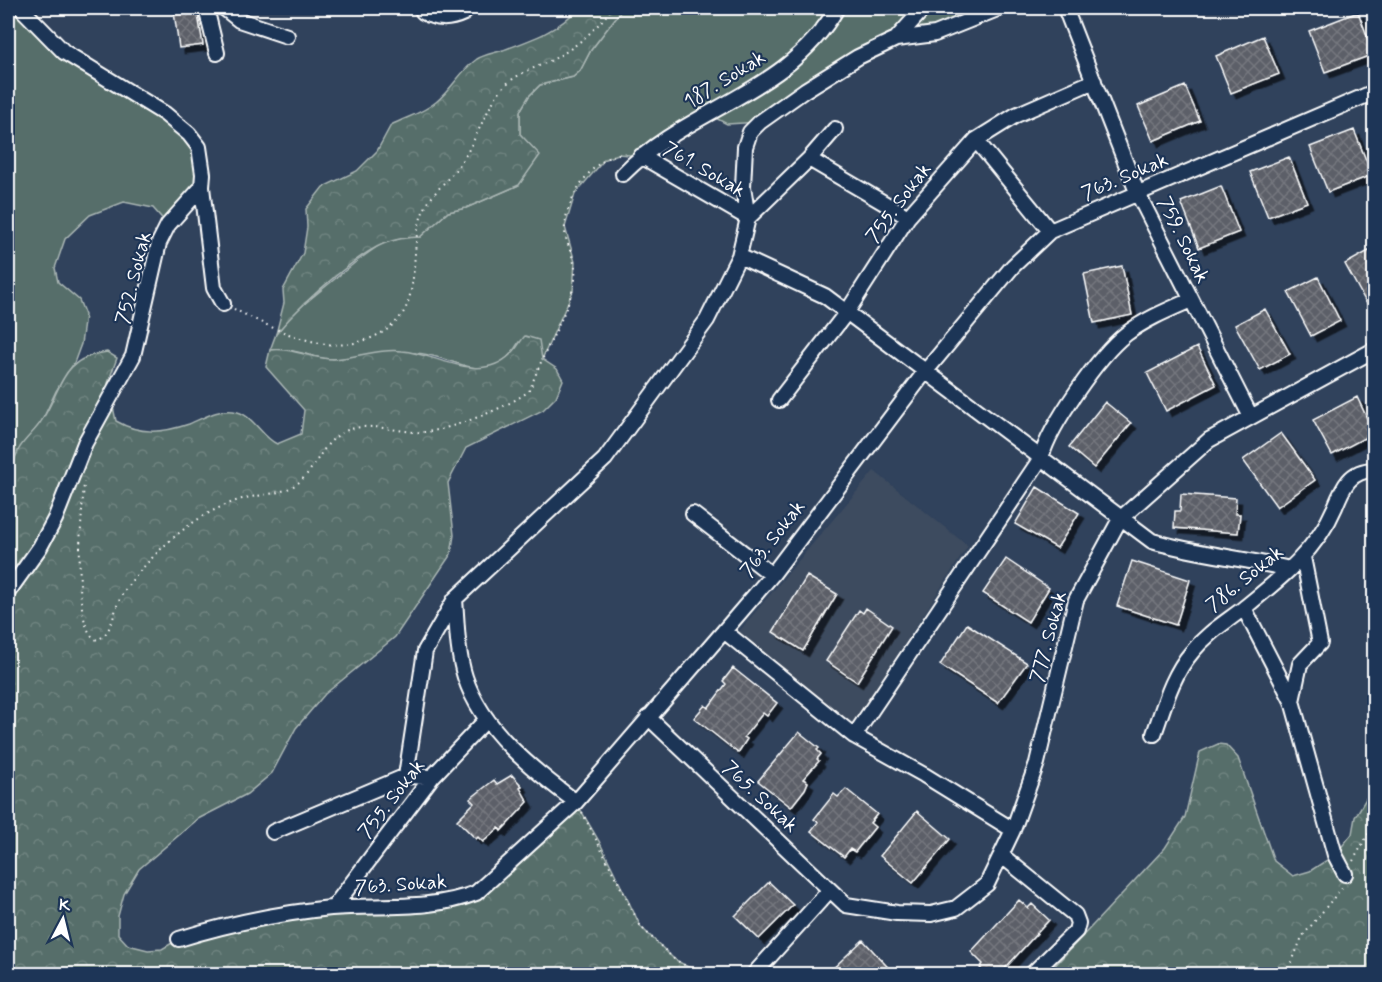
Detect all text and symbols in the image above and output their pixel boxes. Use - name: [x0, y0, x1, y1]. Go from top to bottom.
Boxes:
- street label: 187. Sokak: [679, 44, 771, 116]
- street label: 761. Sokak: [658, 136, 750, 205]
- street label: 763. Sokak: [1078, 147, 1172, 207]
- street label: 755. Sokak: [860, 157, 938, 249]
- street label: 759. Sokak: [1150, 192, 1216, 288]
- street label: 752. Sokak: [109, 229, 159, 327]
- street label: 763. Sokak: [734, 495, 812, 583]
- street label: 786. Sokak: [1200, 539, 1290, 619]
- street label: 777. Sokak: [1024, 588, 1074, 686]
- street label: 755. Sokak: [352, 754, 432, 844]
- street label: 765. Sokak: [716, 755, 804, 839]
- street label: 763. Sokak: [354, 868, 448, 902]
- north arrow: [33, 889, 93, 949]
- text: K: [58, 894, 72, 917]

